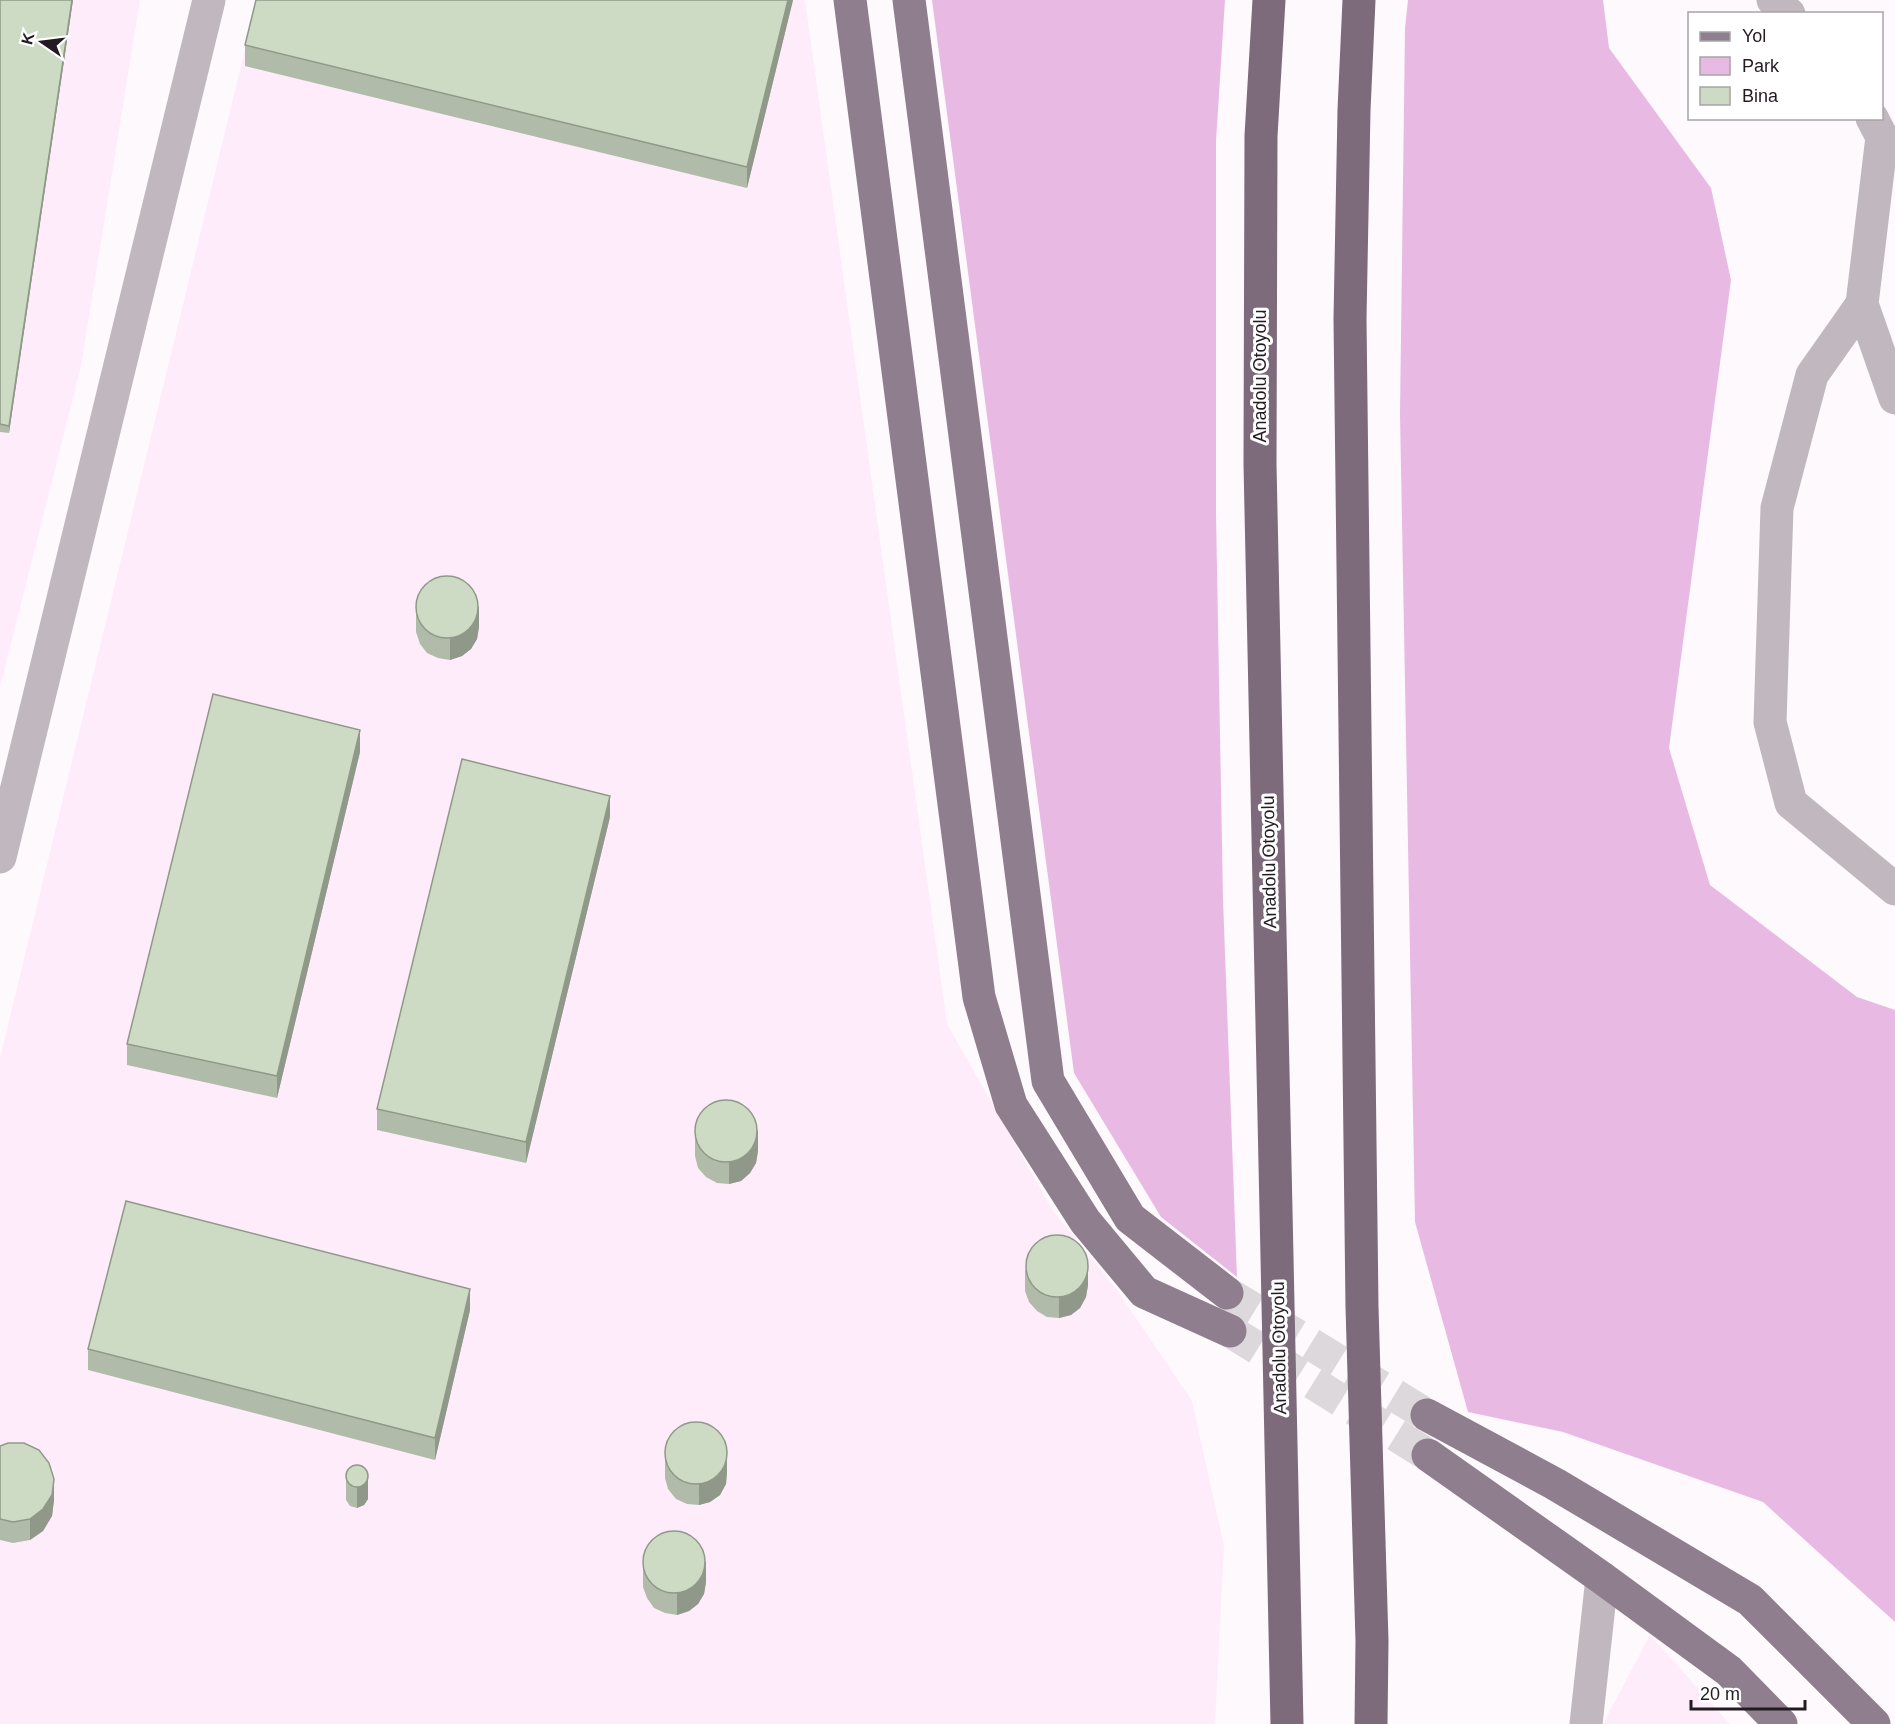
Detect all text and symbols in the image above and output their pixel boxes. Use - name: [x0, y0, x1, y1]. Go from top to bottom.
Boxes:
- north arrow: [12, 12, 72, 72]
- legend: [1688, 12, 1883, 120]
- text: Yol: [1742, 26, 1766, 46]
- text: K: [18, 30, 38, 46]
- text: Park: [1742, 56, 1780, 76]
- text: Bina: [1742, 86, 1779, 106]
- street label: Anadolu Otoyolu: [1250, 309, 1270, 443]
- street label: Anadolu Otoyolu: [1258, 795, 1280, 929]
- street label: Anadolu Otoyolu: [1268, 1281, 1290, 1415]
- scale bar: [1691, 1673, 1805, 1711]
- text: 20 m: [1700, 1684, 1740, 1704]

